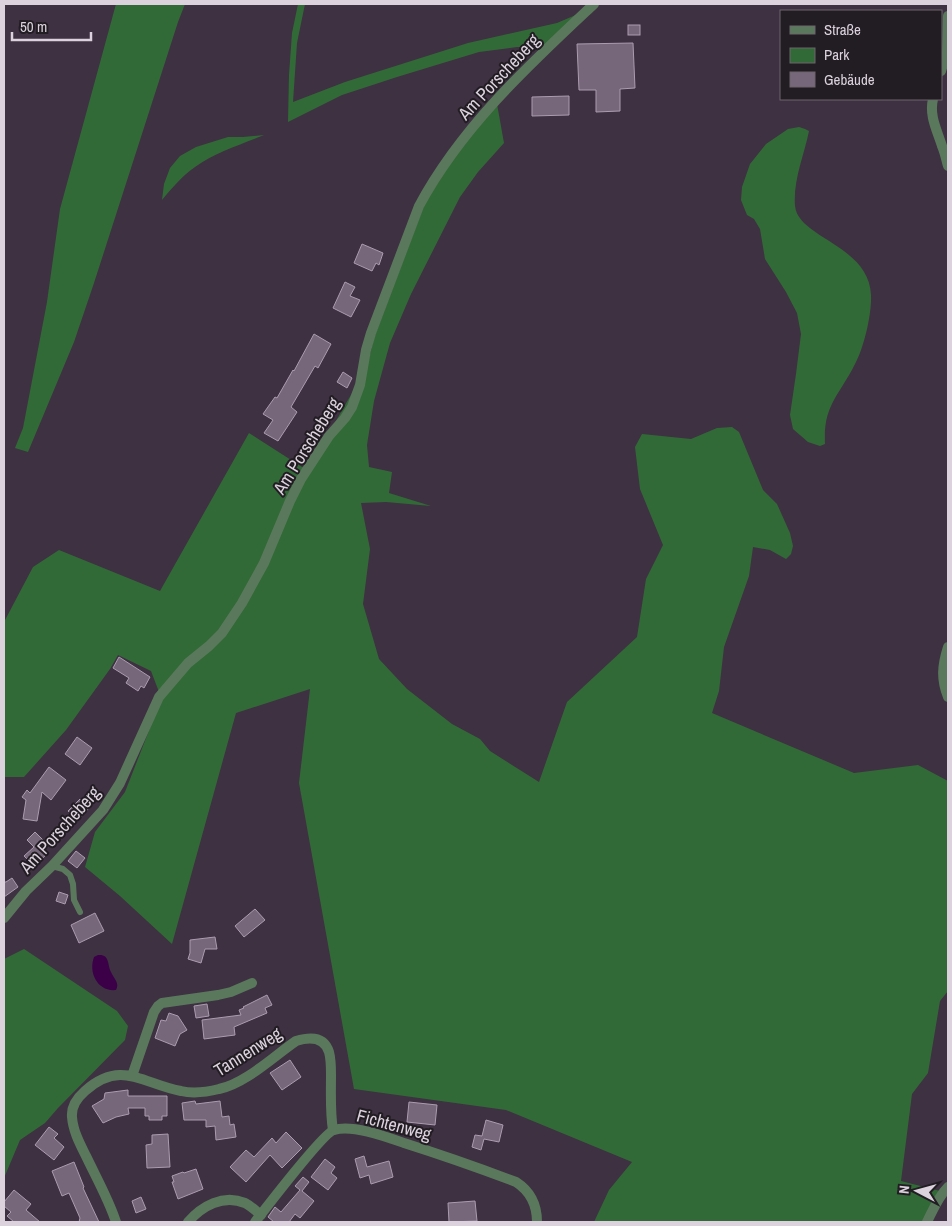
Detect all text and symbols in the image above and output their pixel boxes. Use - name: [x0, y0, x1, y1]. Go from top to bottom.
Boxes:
- scale bar: [12, 10, 91, 42]
- legend: [780, 10, 942, 100]
- text: 50 m: [20, 16, 47, 37]
- text: Straße: [824, 19, 861, 40]
- street label: Am Porscheberg: [451, 27, 546, 126]
- text: Park: [824, 44, 850, 65]
- text: Gebäude: [824, 69, 875, 90]
- street label: Am Porscheberg: [266, 392, 347, 500]
- street label: Am Porscheberg: [13, 780, 106, 880]
- street label: Tannenweg: [209, 1020, 287, 1082]
- street label: Fichtenweg: [354, 1103, 435, 1147]
- north arrow: [892, 1166, 942, 1216]
- text: N: [895, 1185, 913, 1195]

